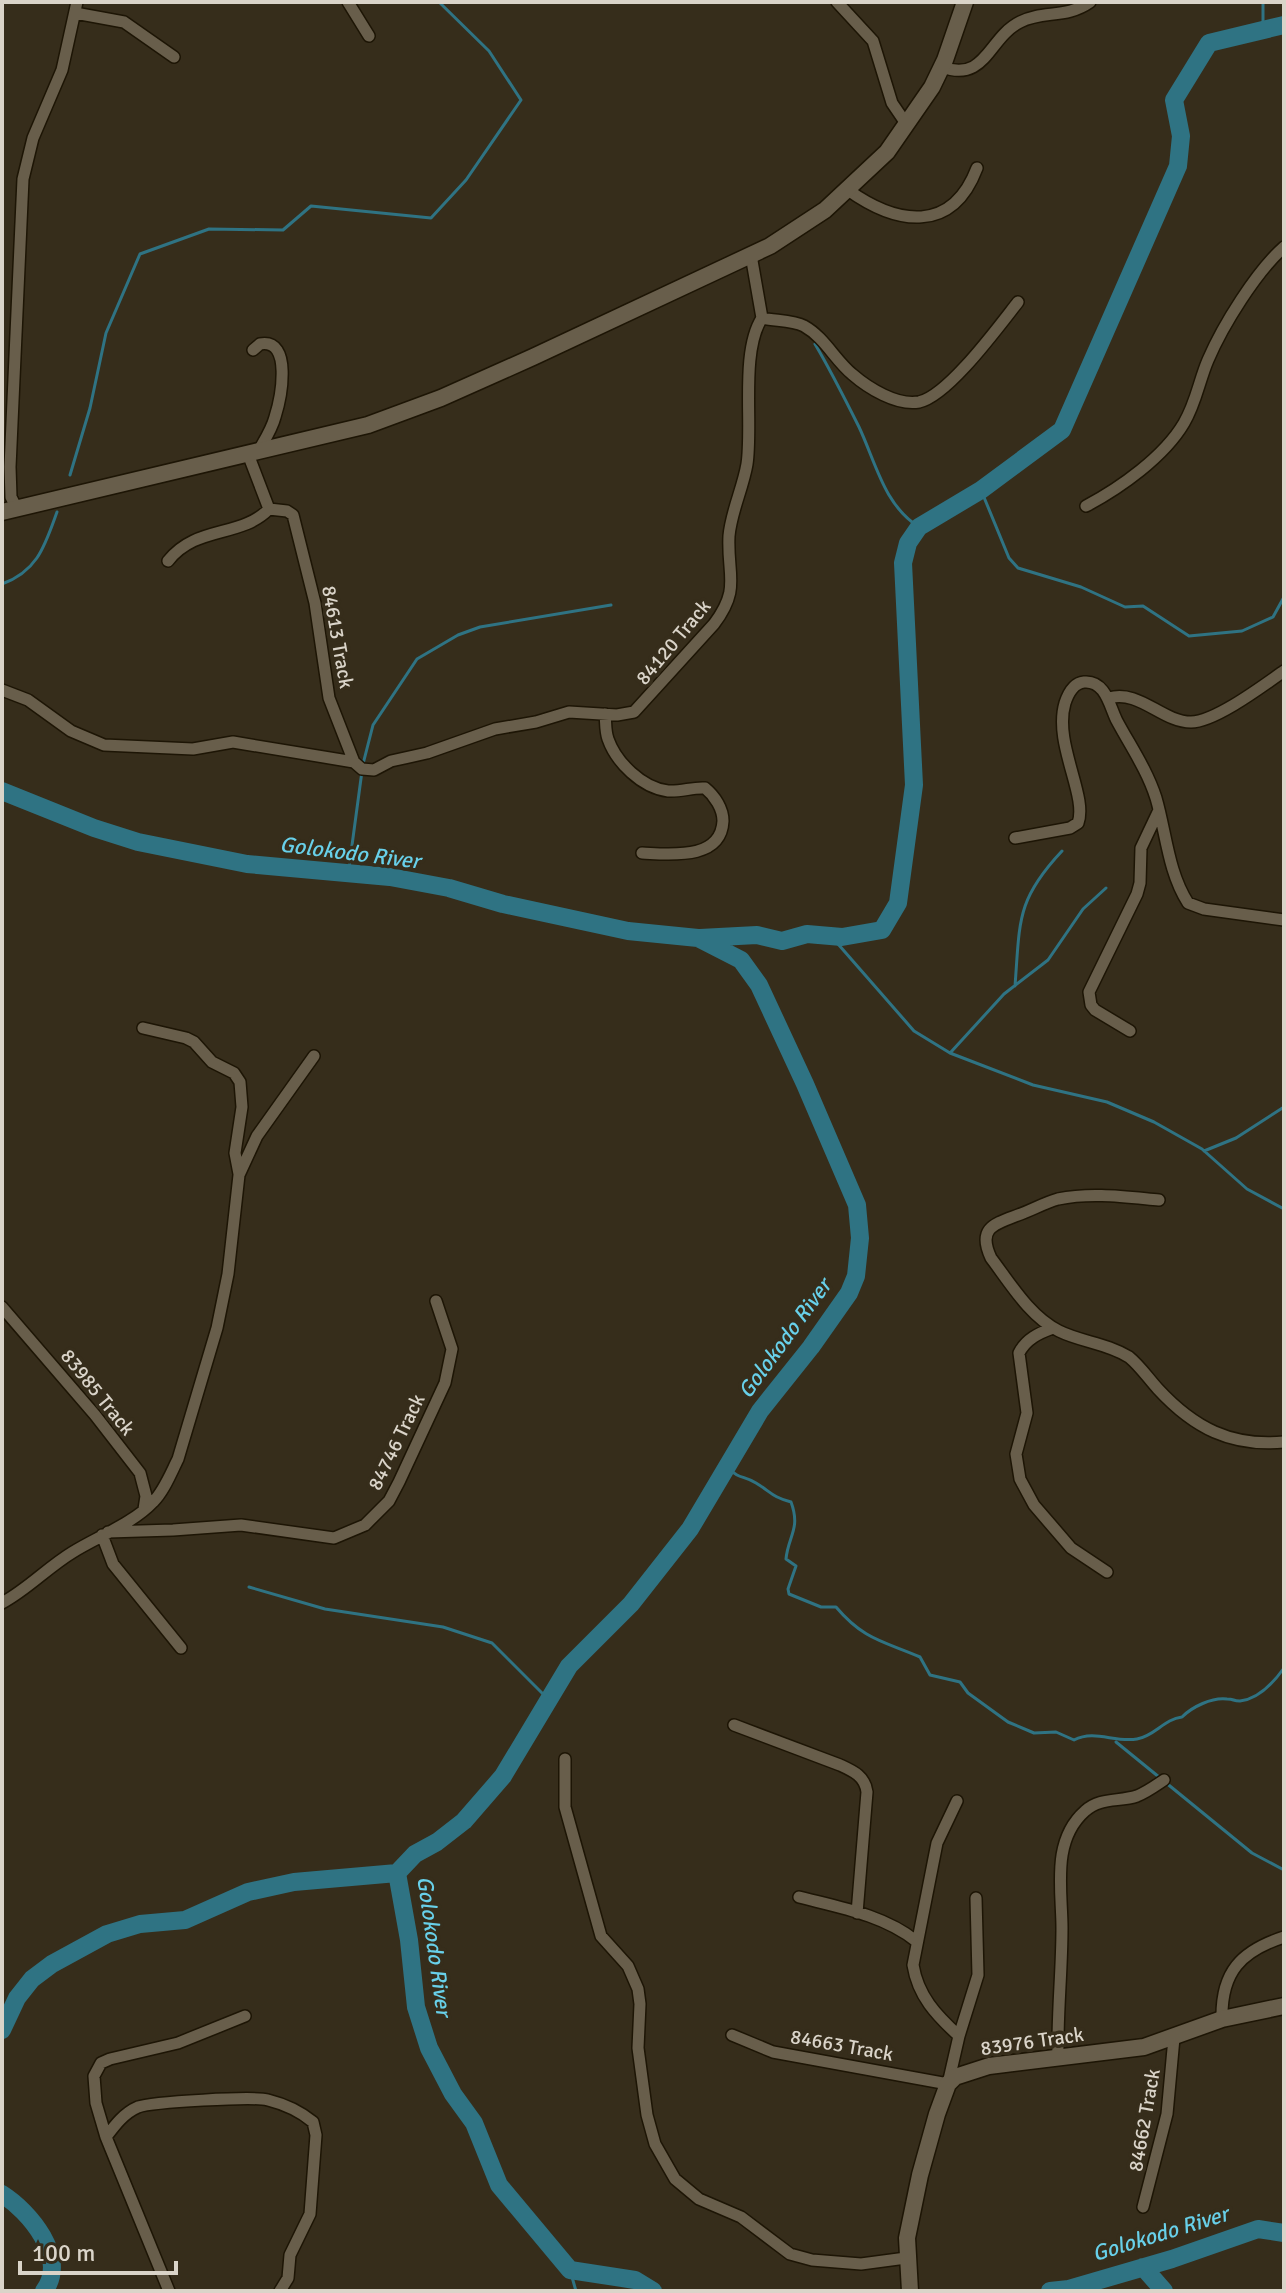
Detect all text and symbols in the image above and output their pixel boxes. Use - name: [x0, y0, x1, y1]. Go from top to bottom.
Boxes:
- street label: 84613 Track: [316, 584, 359, 690]
- street label: 84120 Track: [630, 594, 716, 690]
- water label: Golokodo River: [278, 831, 424, 875]
- water label: Golokodo River: [732, 1271, 838, 1403]
- street label: 83985 Track: [55, 1344, 140, 1441]
- street label: 84746 Track: [362, 1390, 430, 1494]
- water label: Golokodo River: [411, 1874, 458, 2021]
- street label: 83976 Track: [979, 2022, 1085, 2061]
- street label: 84663 Track: [789, 2024, 895, 2067]
- street label: 84662 Track: [1123, 2067, 1166, 2173]
- water label: Golokodo River: [1089, 2199, 1234, 2267]
- scale bar: [20, 2225, 176, 2275]
- text: 100 m: [32, 2238, 95, 2268]

